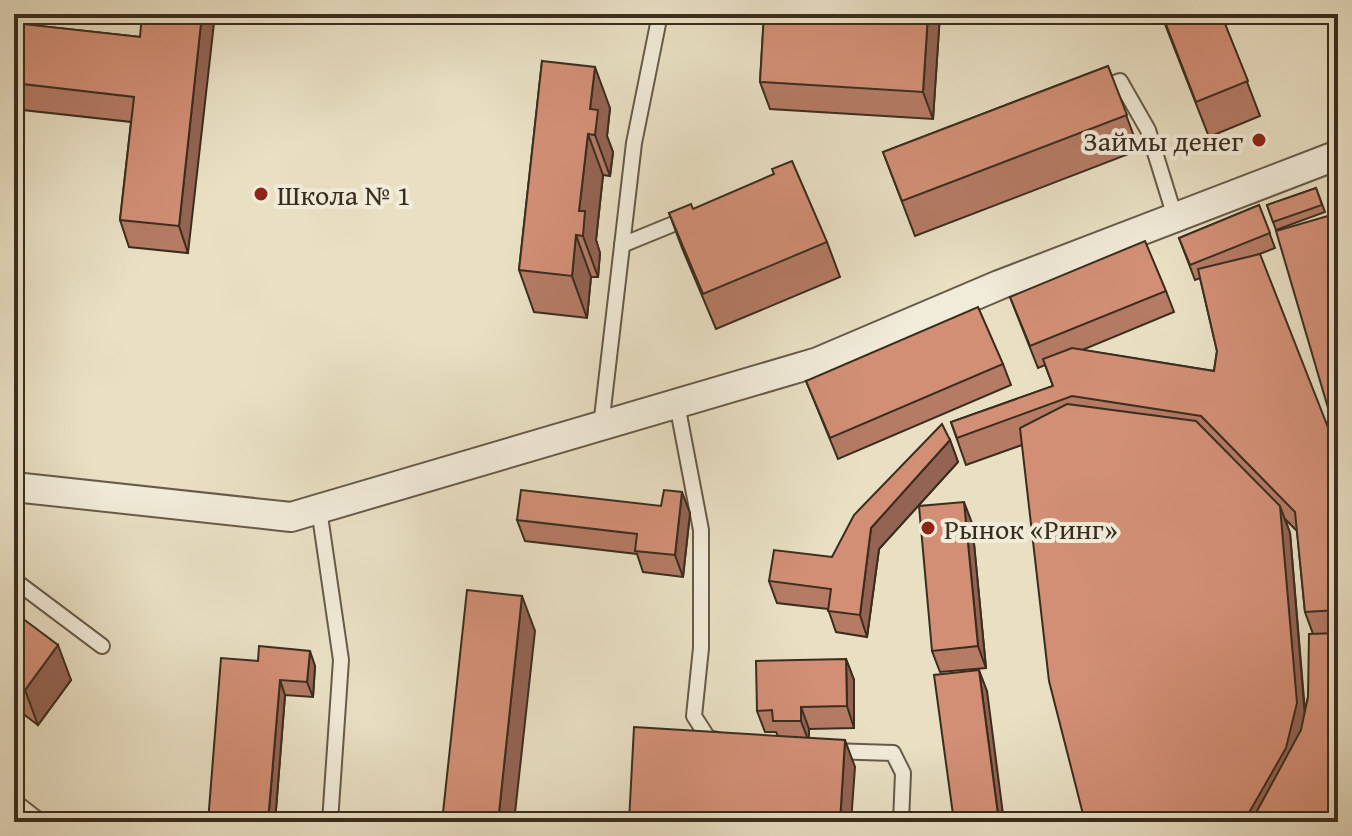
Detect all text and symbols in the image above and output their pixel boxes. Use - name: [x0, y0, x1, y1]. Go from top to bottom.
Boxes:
- place label: Займы денег: [1083, 120, 1243, 161]
- marker: Займы денег: [1250, 131, 1268, 149]
- place label: Школа № 1: [277, 174, 410, 215]
- marker: Школа № 1: [252, 185, 270, 203]
- place label: Рынок «Ринг»: [944, 508, 1118, 549]
- marker: Рынок «Ринг»: [919, 519, 937, 537]

